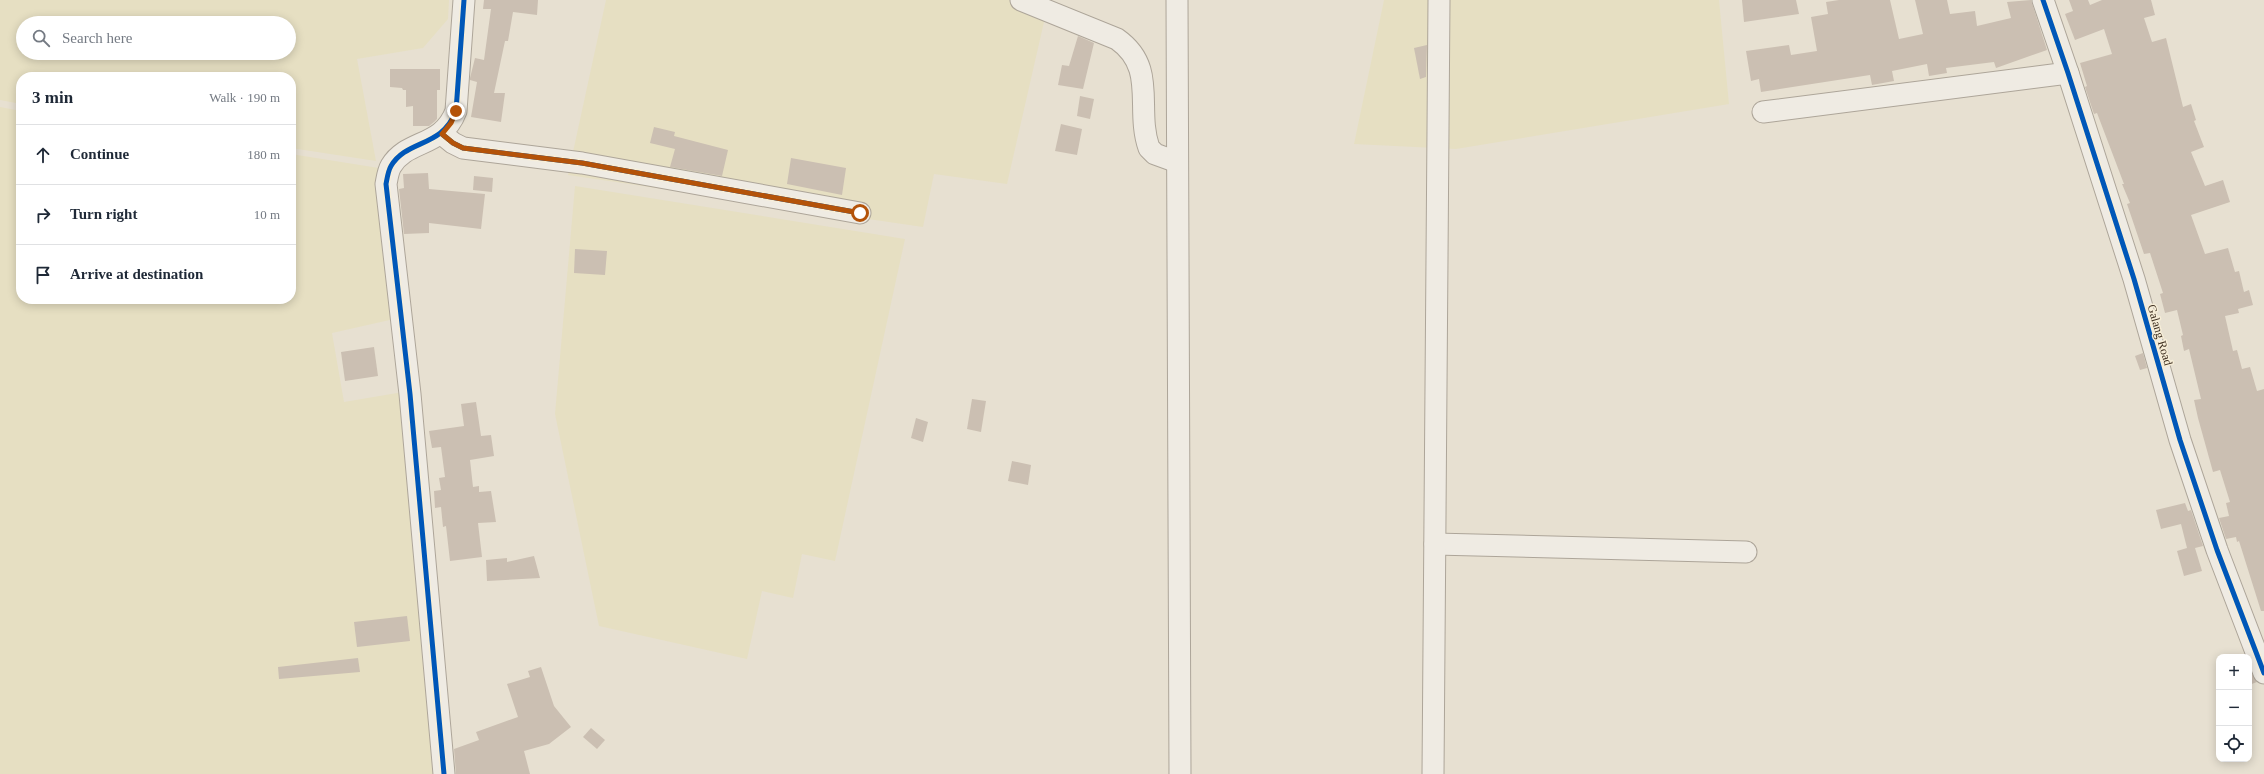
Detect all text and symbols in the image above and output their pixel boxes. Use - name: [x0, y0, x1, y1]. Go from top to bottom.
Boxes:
- search box: [16, 16, 296, 60]
- icon: search: [30, 27, 52, 49]
- text: Search here: [62, 30, 132, 46]
- text: 3 min: [32, 88, 73, 107]
- text: Walk · 190 m: [209, 90, 280, 105]
- route end: [447, 102, 465, 120]
- icon: ahead: [32, 144, 54, 166]
- text: Continue: [70, 146, 129, 162]
- text: 180 m: [247, 147, 280, 162]
- icon: right: [32, 204, 54, 226]
- route start: [851, 204, 869, 222]
- text: Turn right: [70, 206, 137, 222]
- text: 10 m: [254, 207, 280, 222]
- icon: arrive: [32, 264, 54, 286]
- text: Arrive at destination: [70, 266, 203, 282]
- street label: Galang Road: [2145, 303, 2175, 367]
- map controls: [2216, 654, 2252, 762]
- button: +: [2216, 654, 2252, 690]
- button: −: [2216, 690, 2252, 726]
- button: locate: [2216, 726, 2252, 762]

